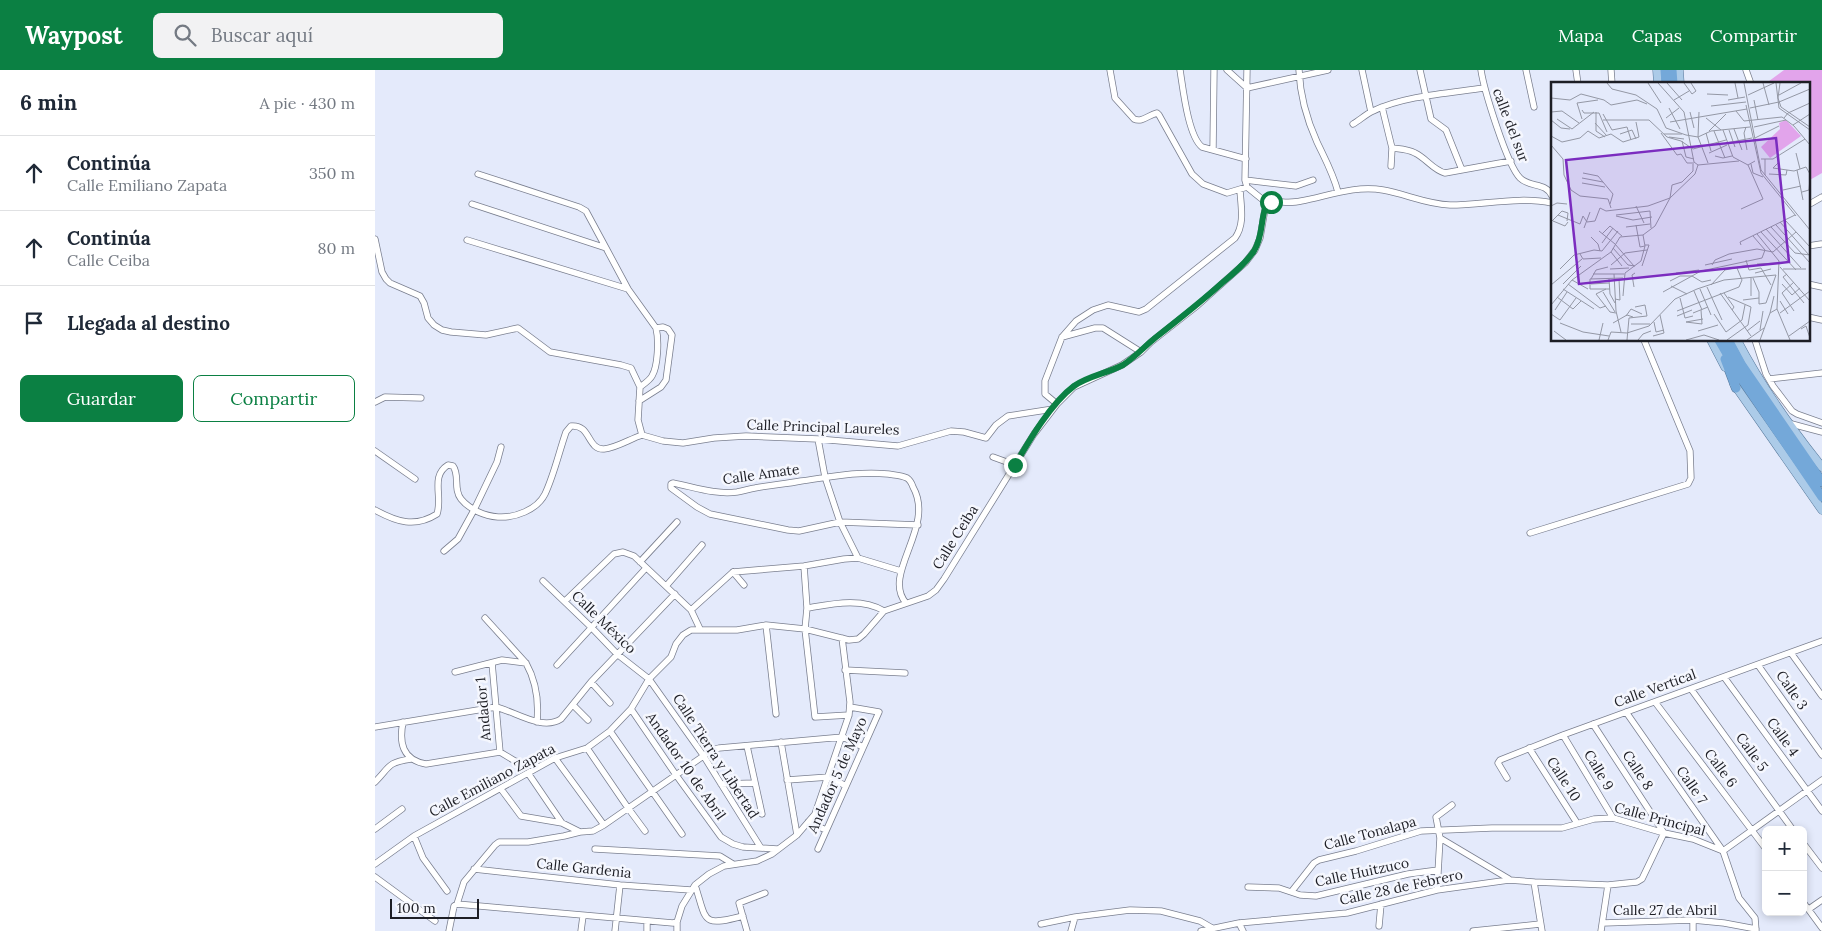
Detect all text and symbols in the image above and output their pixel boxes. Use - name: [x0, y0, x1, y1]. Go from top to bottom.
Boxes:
- search box: [153, 13, 503, 58]
- text: Waypost: [25, 20, 123, 51]
- icon: search: [171, 21, 199, 49]
- text: Buscar aquí: [211, 23, 313, 47]
- text: Mapa: [1558, 24, 1604, 47]
- text: Capas: [1632, 24, 1682, 47]
- text: Compartir: [1710, 24, 1797, 47]
- inset map: [1551, 82, 1809, 341]
- street label: calle del sur: [1489, 85, 1533, 165]
- text: 6 min: [20, 89, 77, 116]
- text: A pie · 430 m: [260, 93, 355, 113]
- text: Continúa: [67, 151, 151, 175]
- icon: ahead: [20, 159, 48, 187]
- text: 350 m: [309, 163, 355, 183]
- text: Calle Emiliano Zapata: [67, 175, 227, 195]
- route start: [1260, 191, 1283, 214]
- text: Continúa: [67, 226, 151, 250]
- icon: ahead: [20, 234, 48, 262]
- text: 80 m: [318, 238, 355, 258]
- text: Calle Ceiba: [67, 250, 150, 270]
- icon: arrive: [20, 309, 48, 337]
- text: Llegada al destino: [67, 311, 230, 335]
- button: Guardar: [20, 375, 183, 422]
- button: Compartir: [193, 375, 355, 422]
- street label: Calle Principal Laureles: [746, 415, 900, 439]
- route end: [1004, 454, 1027, 477]
- street label: Calle Amate: [721, 460, 801, 488]
- street label: Calle Ceiba: [928, 501, 982, 573]
- street label: Calle México: [568, 587, 640, 657]
- street label: Calle Vertical: [1611, 665, 1699, 711]
- street label: Calle 3: [1772, 667, 1812, 713]
- street label: Andador 1: [471, 676, 495, 743]
- street label: Calle Tierra y Libertad: [669, 690, 763, 822]
- street label: Andador 10 de Abril: [642, 708, 730, 823]
- street label: Andador 5 de Mayo: [803, 714, 871, 837]
- street label: Calle 4: [1763, 714, 1803, 760]
- street label: Calle 5: [1732, 729, 1772, 775]
- street label: Calle Emiliano Zapata: [426, 739, 558, 821]
- street label: Calle 6: [1701, 745, 1741, 791]
- street label: Calle 9: [1580, 747, 1618, 793]
- street label: Calle 8: [1619, 747, 1658, 793]
- street label: Calle 10: [1543, 753, 1585, 805]
- street label: Calle 7: [1672, 762, 1712, 808]
- street label: Calle Principal: [1612, 798, 1708, 840]
- street label: Calle Tonalapa: [1322, 812, 1418, 854]
- map controls: [1762, 826, 1807, 916]
- button: +: [1762, 826, 1807, 871]
- street label: Calle Huitzuco: [1313, 853, 1411, 891]
- street label: Calle Gardenia: [536, 854, 632, 882]
- street label: Calle 28 de Febrero: [1338, 865, 1464, 909]
- button: −: [1762, 871, 1807, 916]
- scale bar: [390, 896, 479, 919]
- text: 100 m: [397, 899, 436, 917]
- street label: Calle 27 de Abril: [1613, 901, 1717, 919]

